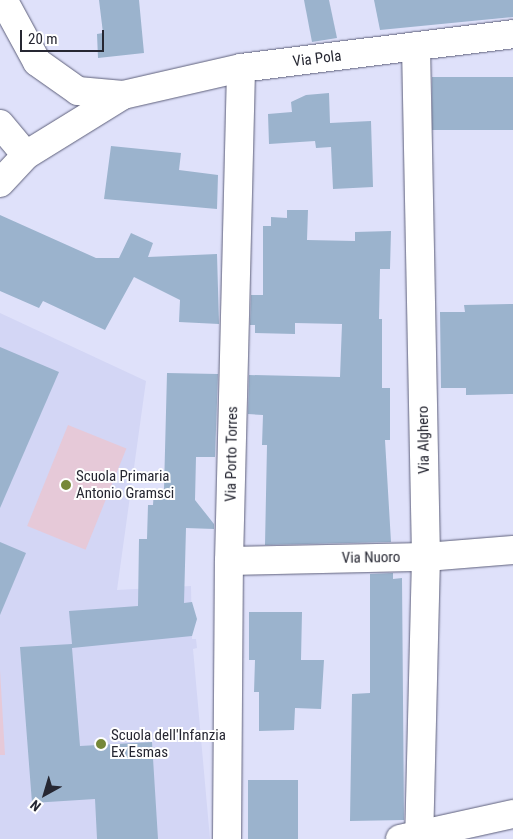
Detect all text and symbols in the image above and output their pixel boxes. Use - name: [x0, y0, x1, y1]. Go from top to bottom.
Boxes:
- scale bar: [22, 20, 106, 52]
- text: 20 m: [28, 30, 58, 48]
- street label: Via Pola: [292, 47, 342, 71]
- street label: Via Porto Torres: [222, 406, 242, 502]
- street label: Via Alghero: [414, 406, 434, 474]
- place label: Scuola Primaria Antonio Gramsci: [76, 467, 174, 502]
- marker: Scuola Primaria Antonio Gramsci: [60, 479, 72, 491]
- street label: Via Nuoro: [342, 548, 400, 568]
- place label: Scuola dell'Infanzia Ex Esmas: [111, 726, 226, 761]
- marker: Scuola dell'Infanzia Ex Esmas: [95, 738, 107, 750]
- north arrow: [20, 769, 70, 819]
- text: N: [27, 797, 44, 815]

